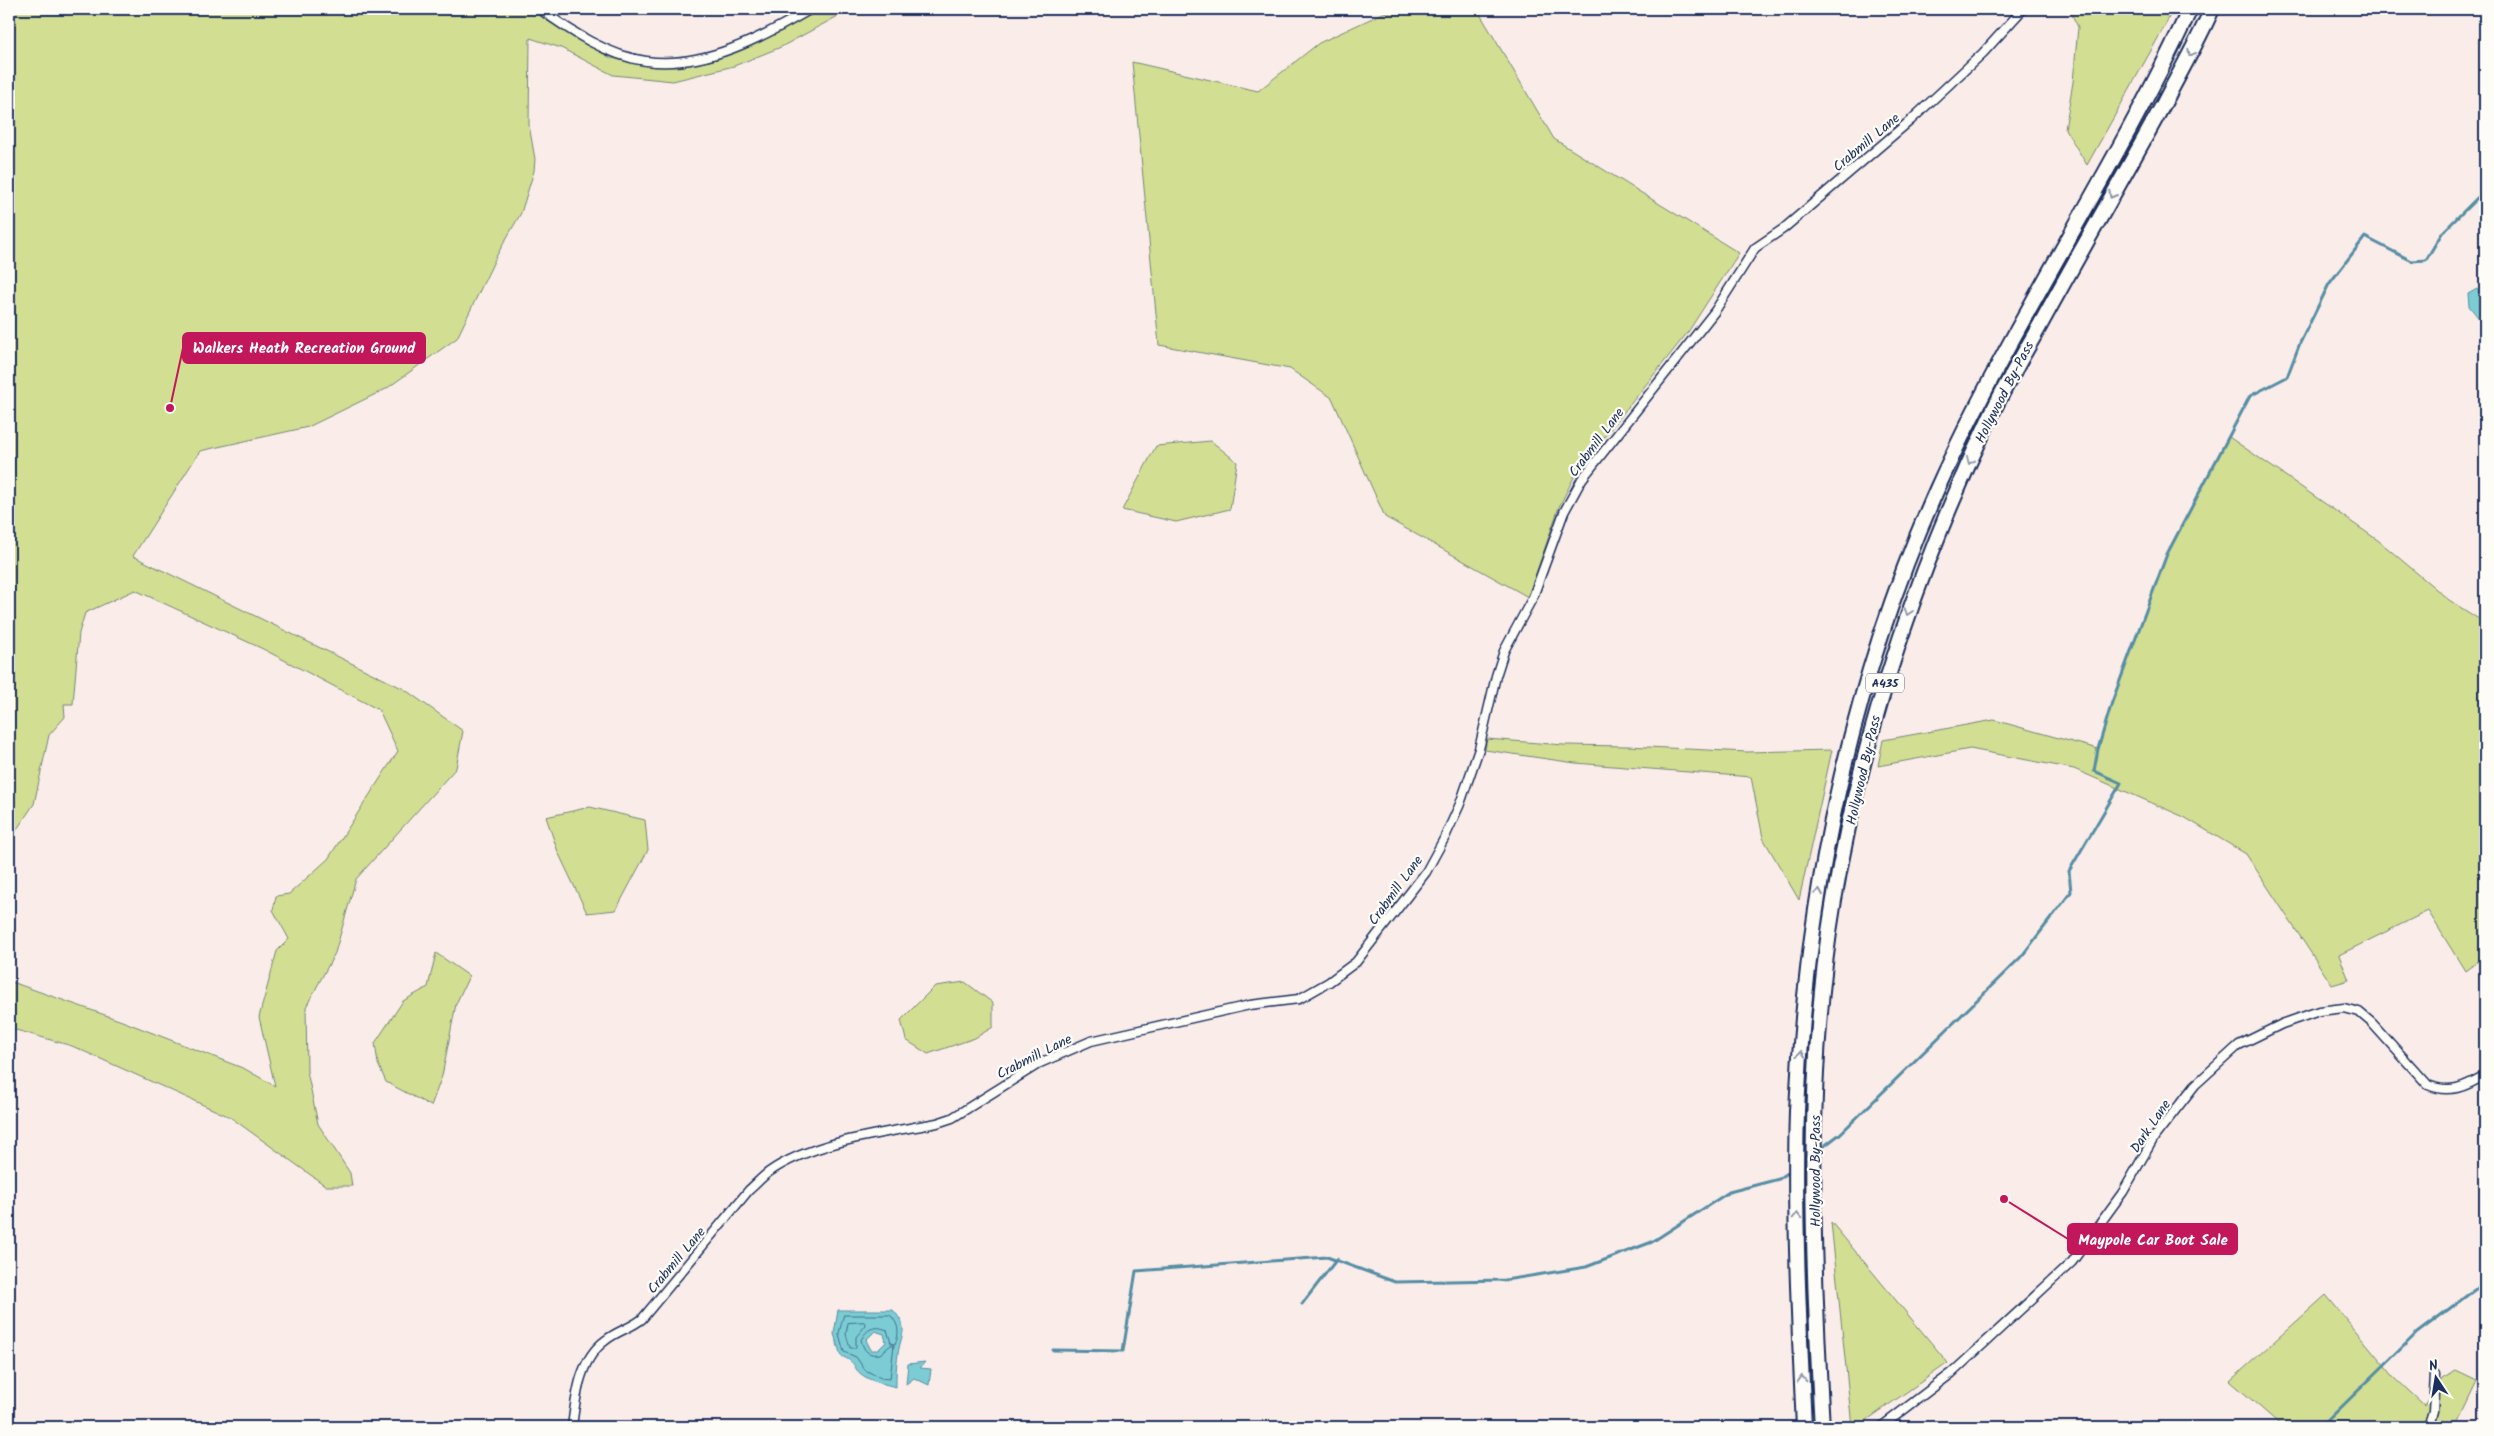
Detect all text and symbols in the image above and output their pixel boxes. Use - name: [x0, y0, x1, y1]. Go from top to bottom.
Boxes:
- one-way arrow: [2187, 47, 2197, 56]
- street label: Crabmill Lane: [1828, 108, 1906, 178]
- one-way arrow: [2109, 190, 2119, 199]
- callout: Walkers Heath Recreation Ground: [183, 333, 425, 363]
- text: Walkers Heath Recreation Ground: [193, 337, 416, 361]
- street label: Hollywood By-Pass: [1970, 338, 2040, 447]
- street label: Crabmill Lane: [1563, 403, 1631, 482]
- one-way arrow: [1966, 456, 1976, 465]
- one-way arrow: [1904, 607, 1914, 616]
- road number: A435: [1866, 674, 1904, 692]
- street label: Hollywood By-Pass: [1841, 713, 1887, 827]
- street label: Crabmill Lane: [1363, 850, 1429, 930]
- one-way arrow: [1813, 888, 1824, 896]
- street label: Crabmill Lane: [993, 1028, 1077, 1085]
- one-way arrow: [1795, 1050, 1806, 1058]
- street label: Dark Lane: [2125, 1095, 2177, 1158]
- street label: Hollywood By-Pass: [1805, 1115, 1827, 1227]
- one-way arrow: [1792, 1212, 1802, 1220]
- street label: Crabmill Lane: [642, 1222, 712, 1299]
- callout: Maypole Car Boot Sale: [2068, 1224, 2237, 1254]
- text: Maypole Car Boot Sale: [2078, 1229, 2229, 1253]
- north arrow: [2412, 1354, 2462, 1404]
- text: N: [2427, 1355, 2440, 1378]
- one-way arrow: [1796, 1374, 1807, 1382]

